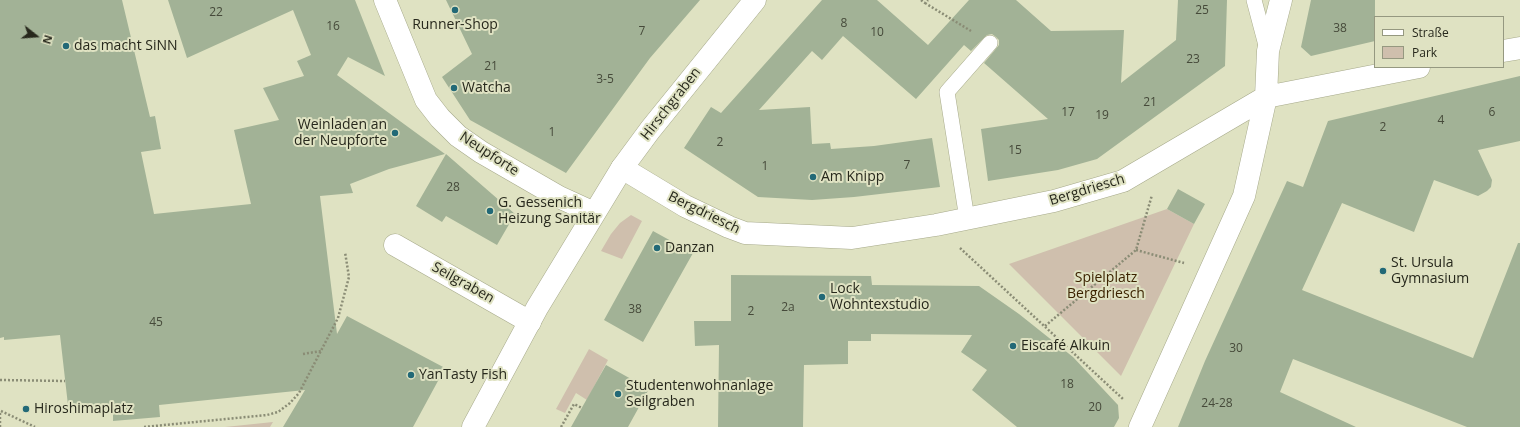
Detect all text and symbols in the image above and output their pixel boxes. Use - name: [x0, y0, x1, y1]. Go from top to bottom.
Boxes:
- house number: 25: [1195, 4, 1209, 18]
- marker: Runner-Shop: [450, 5, 460, 15]
- house number: 22: [209, 6, 223, 20]
- north arrow: [16, 16, 56, 56]
- legend: [1374, 16, 1504, 68]
- place label: Runner-Shop: [412, 17, 498, 33]
- house number: 8: [841, 17, 847, 31]
- house number: 16: [326, 20, 340, 34]
- house number: 38: [1333, 22, 1347, 36]
- text: Straße: [1412, 24, 1449, 41]
- house number: 7: [639, 25, 645, 39]
- house number: 10: [870, 26, 884, 40]
- text: N: [39, 33, 56, 46]
- place label: das macht SiNN: [74, 38, 178, 54]
- marker: das macht SiNN: [61, 41, 71, 51]
- text: Park: [1412, 44, 1437, 61]
- house number: 23: [1186, 53, 1200, 67]
- house number: 21: [484, 60, 498, 74]
- street label: Hirschgraben: [637, 64, 705, 144]
- house number: 3-5: [596, 73, 614, 87]
- place label: Watcha: [462, 80, 511, 96]
- marker: Watcha: [449, 83, 459, 93]
- house number: 21: [1143, 96, 1157, 110]
- house number: 17: [1061, 106, 1075, 120]
- house number: 6: [1489, 106, 1495, 120]
- house number: 19: [1095, 109, 1109, 123]
- house number: 4: [1438, 114, 1444, 128]
- place label: Weinladen an der Neupforte: [294, 117, 387, 150]
- house number: 2: [1380, 121, 1386, 135]
- house number: 1: [549, 126, 555, 140]
- marker: Weinladen an der Neupforte: [390, 128, 400, 138]
- street label: Neupforte: [456, 129, 522, 179]
- house number: 2: [717, 136, 723, 150]
- house number: 15: [1008, 144, 1022, 158]
- house number: 7: [904, 159, 910, 173]
- house number: 1: [762, 160, 768, 174]
- place label: Am Knipp: [821, 169, 884, 185]
- street label: Bergdriesch: [1047, 171, 1127, 209]
- marker: Am Knipp: [808, 172, 818, 182]
- house number: 28: [446, 181, 460, 195]
- street label: Bergdriesch: [665, 188, 743, 238]
- place label: G. Gessenich Heizung Sanitär: [498, 195, 601, 228]
- marker: G. Gessenich Heizung Sanitär: [485, 206, 495, 216]
- place label: Danzan: [665, 240, 714, 256]
- marker: Danzan: [652, 243, 662, 253]
- place label: St. Ursula Gymnasium: [1391, 255, 1469, 288]
- street label: Seilgraben: [429, 259, 497, 307]
- marker: St. Ursula Gymnasium: [1378, 266, 1388, 276]
- park label: Spielplatz Bergdriesch: [1067, 270, 1145, 302]
- place label: Lock Wohntexstudio: [830, 281, 929, 314]
- marker: Lock Wohntexstudio: [817, 292, 827, 302]
- house number: 2a: [781, 301, 795, 315]
- house number: 38: [628, 303, 642, 317]
- house number: 2: [748, 305, 754, 319]
- house number: 45: [149, 316, 163, 330]
- place label: Eiscafé Alkuin: [1021, 338, 1110, 354]
- marker: Eiscafé Alkuin: [1008, 341, 1018, 351]
- house number: 30: [1229, 342, 1243, 356]
- place label: YanTasty Fish: [419, 367, 507, 383]
- marker: YanTasty Fish: [406, 370, 416, 380]
- place label: Studentenwohnanlage Seilgraben: [626, 378, 773, 410]
- house number: 18: [1060, 378, 1074, 392]
- marker: Studentenwohnanlage Seilgraben: [613, 389, 623, 399]
- house number: 24-28: [1201, 397, 1233, 411]
- place label: Hiroshimaplatz: [34, 401, 133, 417]
- house number: 20: [1088, 401, 1102, 415]
- marker: Hiroshimaplatz: [21, 404, 31, 414]

